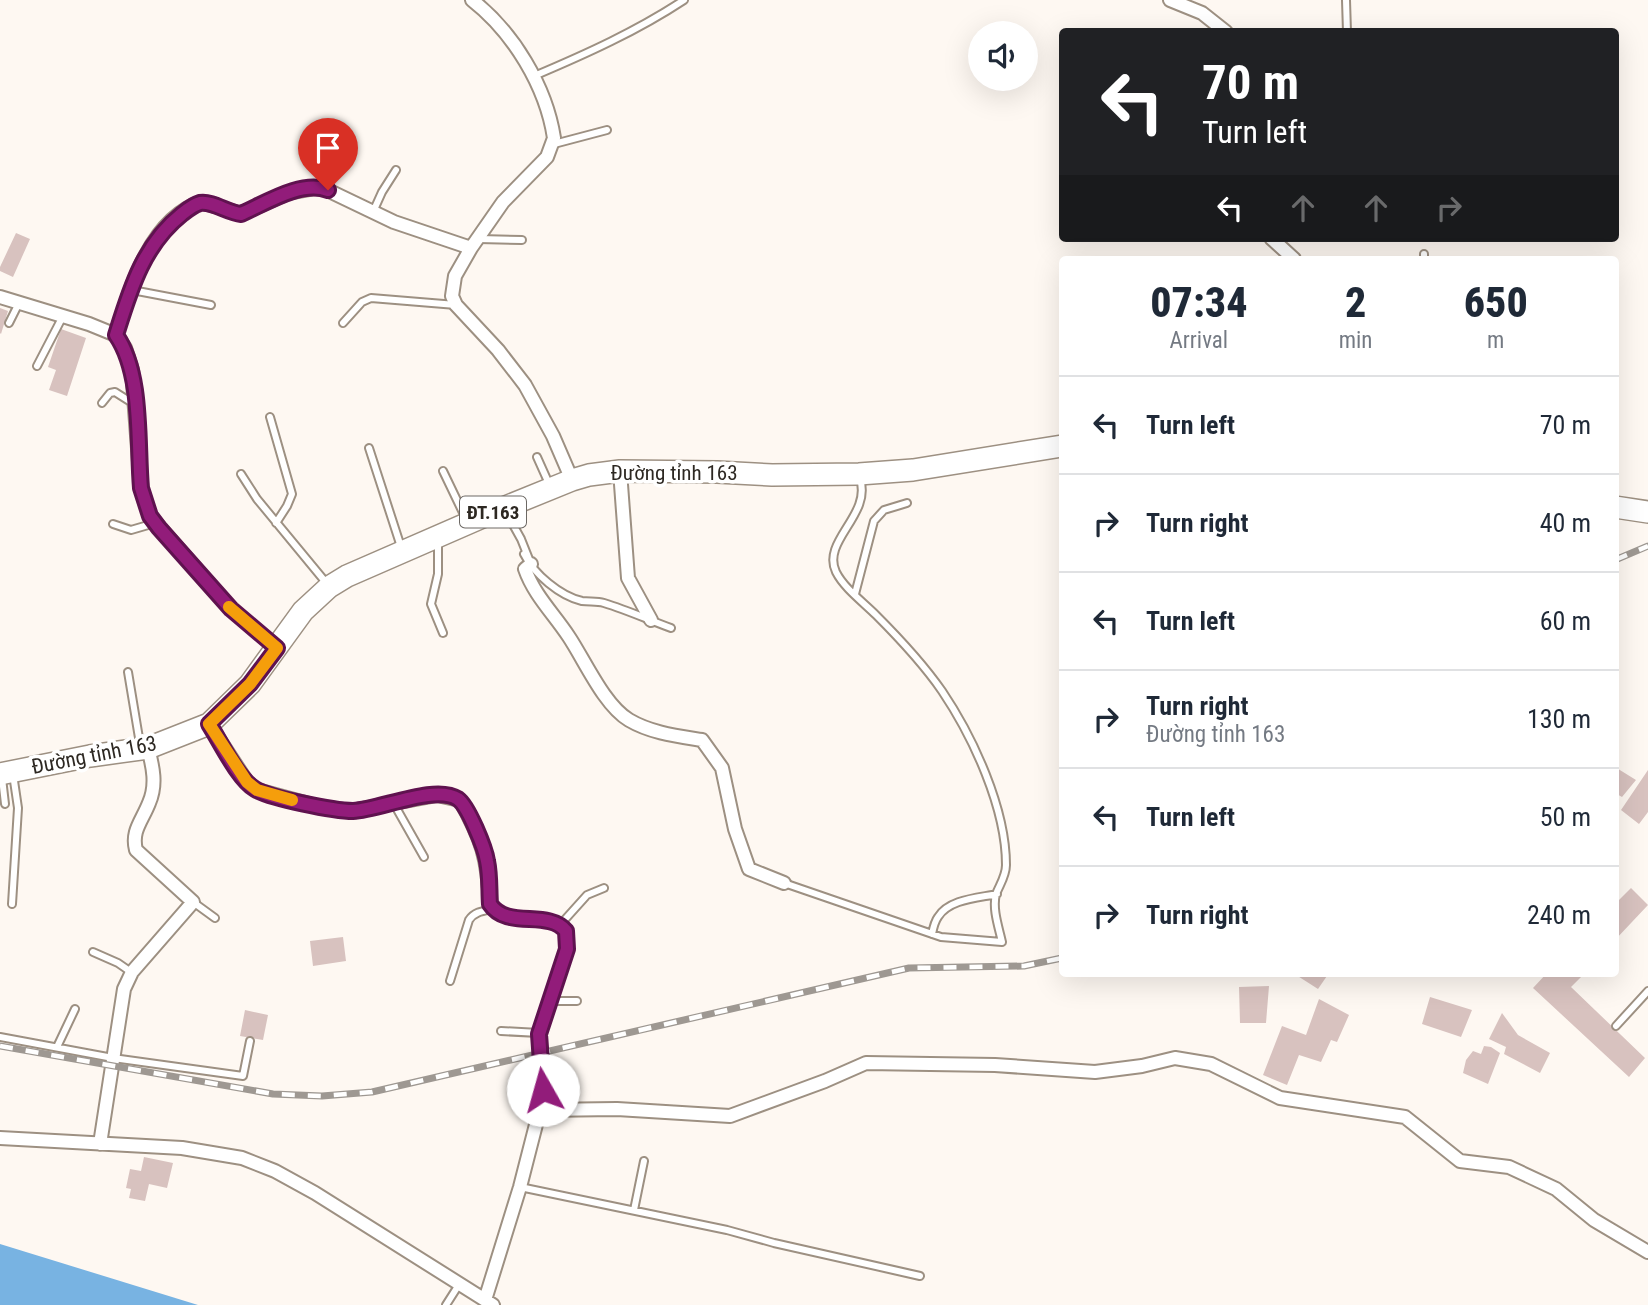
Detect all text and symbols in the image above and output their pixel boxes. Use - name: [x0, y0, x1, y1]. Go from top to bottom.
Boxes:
- map controls: [968, 21, 1038, 91]
- button: sound: [968, 21, 1038, 91]
- text: 70 m: [1202, 54, 1299, 111]
- icon: left: [1087, 56, 1178, 147]
- text: Turn left: [1202, 113, 1307, 151]
- pin: [298, 118, 358, 190]
- icon: arrive: [309, 129, 347, 167]
- icon: left: [1211, 189, 1249, 227]
- icon: ahead: [1284, 189, 1322, 227]
- icon: ahead: [1357, 189, 1395, 227]
- icon: right: [1430, 189, 1468, 227]
- text: 07:34: [1150, 278, 1247, 327]
- text: 2: [1345, 278, 1366, 327]
- text: 650: [1464, 278, 1528, 327]
- text: Arrival: [1170, 327, 1228, 354]
- text: min: [1339, 327, 1372, 354]
- text: m: [1487, 327, 1504, 354]
- icon: left: [1087, 406, 1125, 444]
- text: Turn left: [1146, 410, 1235, 440]
- text: 70 m: [1540, 410, 1591, 440]
- street label: Đường tỉnh 163: [610, 461, 738, 485]
- road number: ĐT.163: [460, 496, 526, 527]
- icon: right: [1087, 504, 1125, 542]
- text: Turn right: [1146, 508, 1248, 538]
- text: 40 m: [1540, 508, 1591, 538]
- icon: left: [1087, 602, 1125, 640]
- text: Turn left: [1146, 606, 1235, 636]
- text: 60 m: [1540, 606, 1591, 636]
- text: Turn right: [1146, 691, 1248, 721]
- icon: right: [1087, 700, 1125, 738]
- text: 130 m: [1527, 704, 1591, 734]
- text: Đường tỉnh 163: [1146, 721, 1285, 748]
- street label: Đường tỉnh 163: [29, 731, 159, 779]
- icon: left: [1087, 798, 1125, 836]
- text: Turn left: [1146, 802, 1235, 832]
- text: 50 m: [1540, 802, 1591, 832]
- icon: right: [1087, 896, 1125, 934]
- text: Turn right: [1146, 900, 1248, 930]
- text: 240 m: [1527, 900, 1591, 930]
- position arrow: [506, 1053, 580, 1127]

